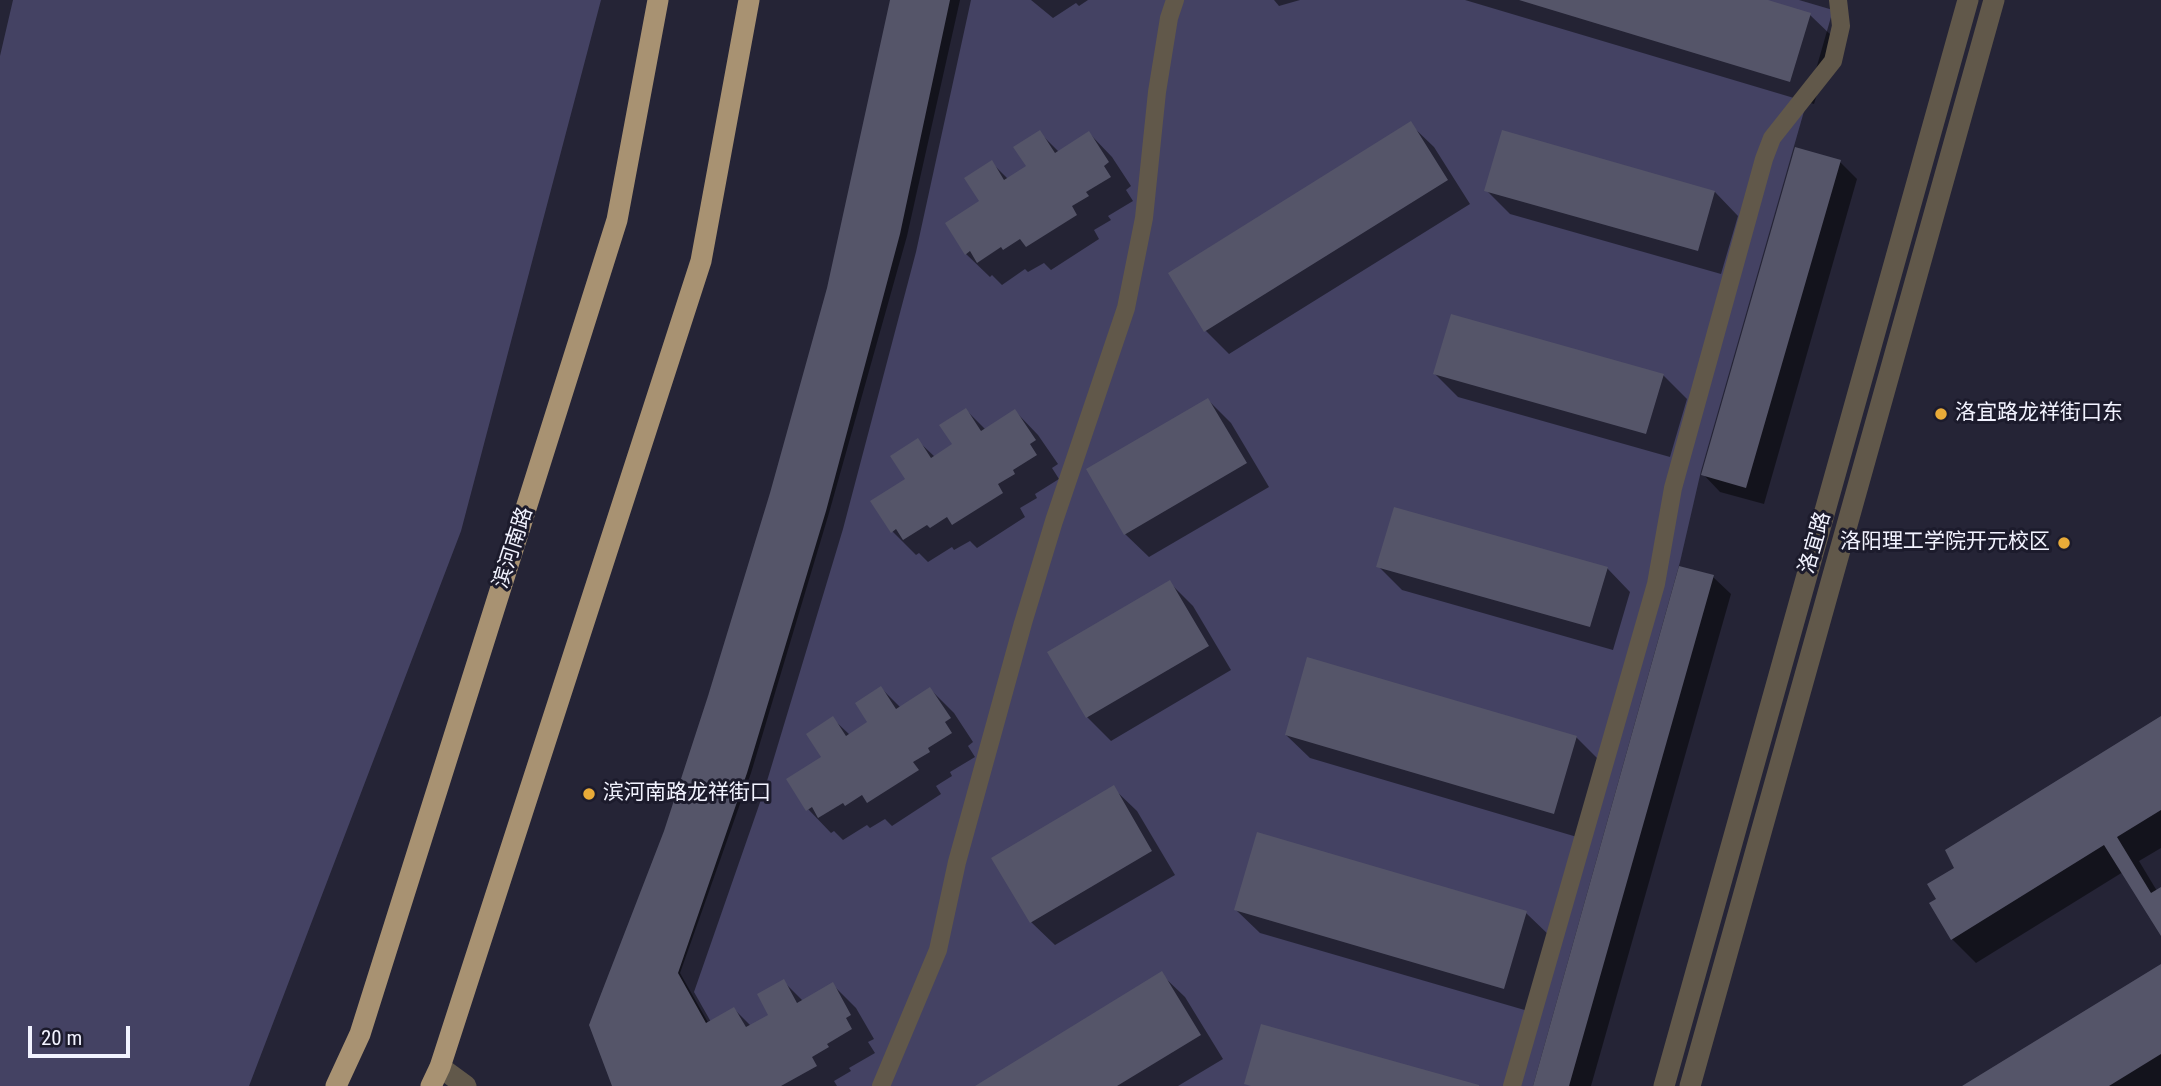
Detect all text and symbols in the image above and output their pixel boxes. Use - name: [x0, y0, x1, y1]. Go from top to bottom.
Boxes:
- place label: 洛宜路龙祥街口东: [1955, 401, 2123, 427]
- marker: 洛宜路龙祥街口东: [1933, 406, 1949, 422]
- street label: 滨河南路: [489, 504, 539, 592]
- street label: 洛宜路: [1795, 509, 1837, 577]
- place label: 洛阳理工学院开元校区: [1840, 530, 2050, 556]
- marker: 洛阳理工学院开元校区: [2056, 535, 2072, 551]
- place label: 滨河南路龙祥街口: [603, 781, 771, 807]
- marker: 滨河南路龙祥街口: [581, 786, 597, 802]
- scale bar: [32, 1012, 133, 1056]
- text: 20 m: [41, 1026, 82, 1050]

